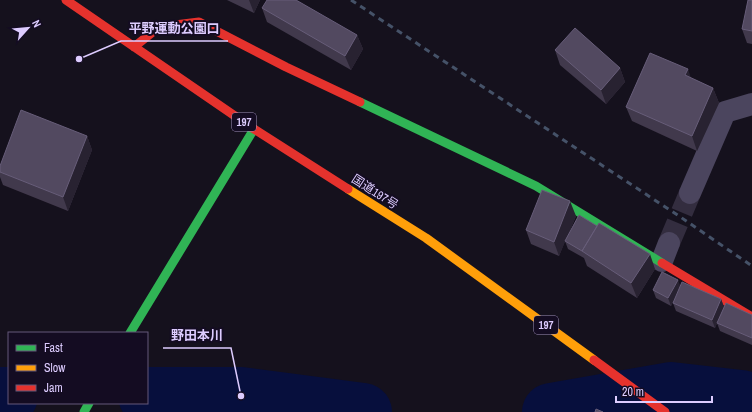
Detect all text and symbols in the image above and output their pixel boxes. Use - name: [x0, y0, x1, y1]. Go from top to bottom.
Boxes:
- north arrow: [8, 8, 48, 48]
- callout: 平野運動公園口: [121, 16, 228, 41]
- text: N: [29, 17, 45, 30]
- text: 平野運動公園口: [128, 20, 220, 37]
- road number: 197: [232, 113, 256, 131]
- street label: 国道197号: [349, 171, 401, 213]
- road number: 197: [534, 316, 558, 334]
- callout: 野田本川: [163, 323, 231, 348]
- text: 野田本川: [171, 327, 223, 344]
- legend: [8, 332, 148, 404]
- text: Fast: [44, 340, 63, 356]
- text: Slow: [44, 360, 66, 376]
- scale bar: [616, 378, 712, 404]
- text: Jam: [44, 380, 63, 396]
- text: 20 m: [622, 384, 644, 400]

